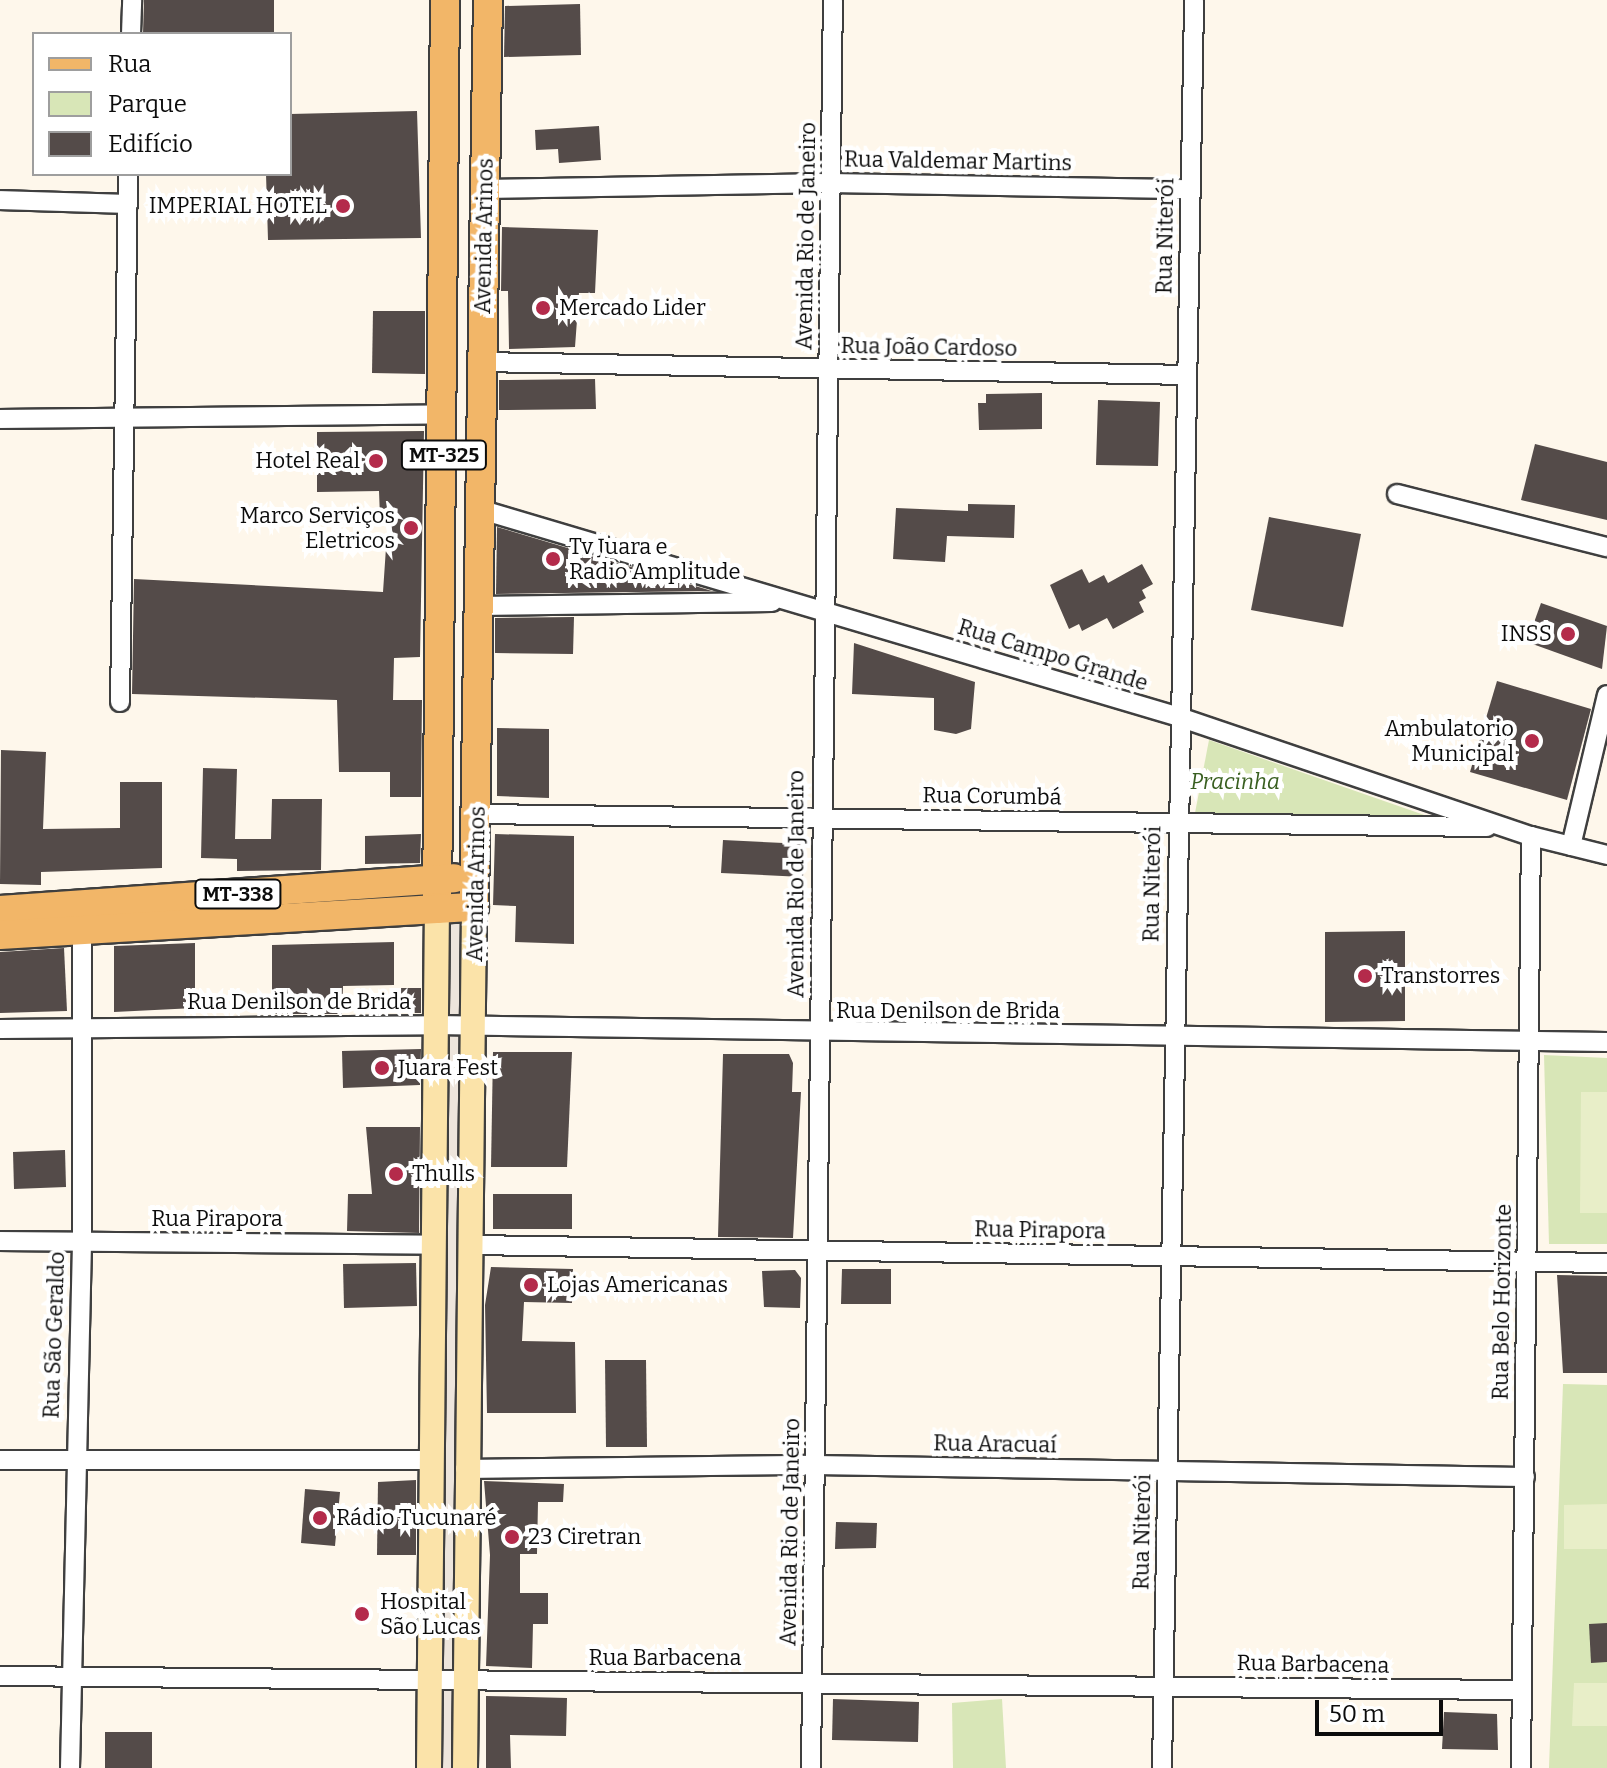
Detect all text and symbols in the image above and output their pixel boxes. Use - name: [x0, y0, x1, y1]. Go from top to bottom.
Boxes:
- legend: [32, 32, 292, 176]
- text: Rua: [108, 50, 151, 78]
- text: Parque: [108, 90, 187, 118]
- street label: Avenida Rio de Janeiro: [791, 122, 821, 350]
- text: Edifício: [108, 130, 193, 158]
- street label: Rua Valdemar Martins: [844, 146, 1072, 176]
- street label: Avenida Arinos: [469, 158, 499, 314]
- street label: Rua Niterói: [1151, 178, 1179, 294]
- place label: IMPERIAL HOTEL: [149, 193, 327, 219]
- marker: IMPERIAL HOTEL: [334, 197, 352, 215]
- place label: Mercado Lider: [559, 295, 706, 321]
- marker: Mercado Lider: [534, 299, 552, 317]
- street label: Rua João Cardoso: [840, 332, 1018, 362]
- road number: MT-325: [400, 439, 488, 471]
- place label: Hotel Real: [255, 448, 360, 474]
- marker: Hotel Real: [367, 452, 385, 470]
- place label: Marco Serviços Eletricos: [240, 502, 395, 554]
- marker: Marco Serviços Eletricos: [402, 519, 420, 537]
- place label: Tv Juara e Radio Amplitude: [569, 533, 741, 584]
- marker: Tv Juara e Radio Amplitude: [544, 550, 562, 568]
- street label: Rua Campo Grande: [955, 614, 1151, 696]
- place label: INSS: [1501, 621, 1552, 647]
- marker: INSS: [1559, 625, 1577, 643]
- place label: Ambulatorio Municipal: [1384, 715, 1514, 766]
- marker: Ambulatorio Municipal: [1521, 730, 1543, 752]
- park label: Pracinha: [1190, 769, 1280, 795]
- street label: Avenida Rio de Janeiro: [783, 770, 809, 998]
- street label: Rua Corumbá: [922, 782, 1062, 810]
- street label: Avenida Arinos: [461, 806, 491, 962]
- street label: Rua Niterói: [1138, 826, 1166, 942]
- road number: MT-338: [194, 878, 282, 910]
- place label: Transtorres: [1381, 963, 1500, 989]
- marker: Transtorres: [1356, 967, 1374, 985]
- street label: Rua Denilson de Brida: [187, 989, 411, 1015]
- street label: Rua Denilson de Brida: [836, 998, 1060, 1024]
- place label: Juara Fest: [398, 1055, 498, 1081]
- marker: Juara Fest: [373, 1059, 391, 1077]
- place label: Thulls: [412, 1161, 475, 1187]
- marker: Thulls: [387, 1165, 405, 1183]
- street label: Rua Belo Horizonte: [1487, 1204, 1517, 1400]
- street label: Rua Pirapora: [151, 1206, 283, 1232]
- street label: Rua Pirapora: [974, 1216, 1106, 1244]
- street label: Rua São Geraldo: [38, 1251, 70, 1419]
- place label: Lojas Americanas: [547, 1272, 728, 1298]
- marker: Lojas Americanas: [522, 1276, 540, 1294]
- street label: Avenida Rio de Janeiro: [775, 1418, 805, 1646]
- street label: Rua Aracuaí: [933, 1430, 1057, 1458]
- street label: Rua Niterói: [1128, 1474, 1156, 1590]
- place label: Rádio Tucunaré: [336, 1505, 497, 1531]
- marker: Rádio Tucunaré: [311, 1509, 329, 1527]
- place label: 23 Ciretran: [528, 1524, 641, 1550]
- marker: 23 Ciretran: [503, 1528, 521, 1546]
- place label: Hospital São Lucas: [380, 1588, 481, 1640]
- marker: Hospital São Lucas: [351, 1603, 373, 1625]
- street label: Rua Barbacena: [589, 1645, 741, 1671]
- street label: Rua Barbacena: [1236, 1649, 1390, 1679]
- scale bar: [1319, 1684, 1447, 1734]
- text: 50 m: [1329, 1700, 1385, 1728]

